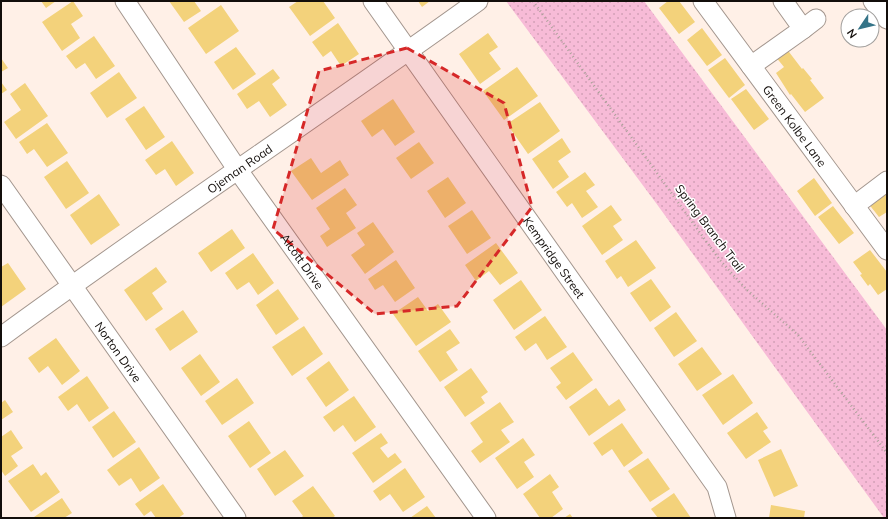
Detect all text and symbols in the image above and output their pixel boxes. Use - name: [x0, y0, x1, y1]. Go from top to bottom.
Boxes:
- north arrow: [840, 8, 880, 48]
- text: N: [844, 26, 860, 41]
- street label: Green Kolbe Lane: [760, 82, 830, 169]
- street label: Ojeman Road: [204, 141, 275, 196]
- street label: Spring Branch Trail: [672, 181, 748, 275]
- street label: Kempridge Street: [520, 214, 588, 301]
- street label: Alcott Drive: [278, 230, 328, 292]
- street label: Norton Drive: [92, 318, 145, 385]

